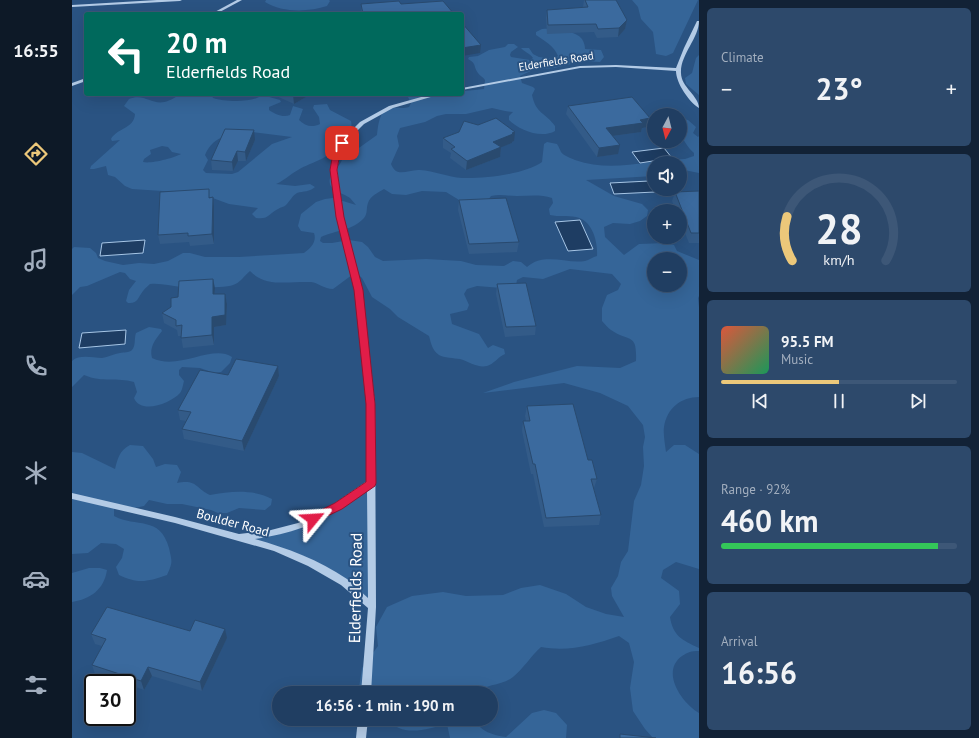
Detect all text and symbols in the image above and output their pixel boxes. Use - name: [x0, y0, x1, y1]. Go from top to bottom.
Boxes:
- text: 20 m: [166, 24, 227, 61]
- icon: left: [100, 28, 152, 80]
- text: 16:55: [13, 39, 59, 62]
- street label: Elderfields Road: [517, 48, 595, 74]
- text: Climate: [721, 49, 764, 66]
- text: Elderfields Road: [166, 60, 290, 83]
- text: 23°: [815, 69, 863, 108]
- text: −: [721, 75, 732, 103]
- text: +: [946, 75, 957, 103]
- north arrow: [647, 108, 687, 148]
- map controls: [647, 108, 687, 292]
- pin: [325, 126, 359, 160]
- icon: arrive: [331, 132, 353, 154]
- icon: directions: [22, 140, 50, 168]
- button: sound: [647, 156, 687, 196]
- text: 28: [815, 202, 863, 255]
- button: +: [647, 204, 687, 244]
- icon: music: [22, 246, 50, 274]
- text: km/h: [823, 250, 855, 269]
- button: −: [647, 252, 687, 292]
- text: 95.5 FM: [781, 332, 834, 351]
- text: Music: [781, 351, 813, 368]
- icon: phone: [22, 352, 50, 380]
- icon: previous: [749, 390, 771, 412]
- icon: pause: [828, 390, 850, 412]
- icon: next: [907, 390, 929, 412]
- icon: climate: [22, 459, 50, 487]
- text: Range · 92%: [721, 481, 790, 498]
- position arrow: [292, 498, 334, 540]
- text: 460 km: [721, 501, 819, 540]
- street label: Boulder Road: [195, 505, 271, 540]
- street label: Elderfields Road: [344, 533, 366, 643]
- icon: car: [22, 565, 50, 593]
- text: Arrival: [721, 633, 757, 650]
- text: 16:56: [721, 653, 797, 692]
- icon: filters: [22, 671, 50, 699]
- speed limit sign: 30: [84, 674, 136, 726]
- text: 16:56 · 1 min · 190 m: [316, 696, 454, 715]

